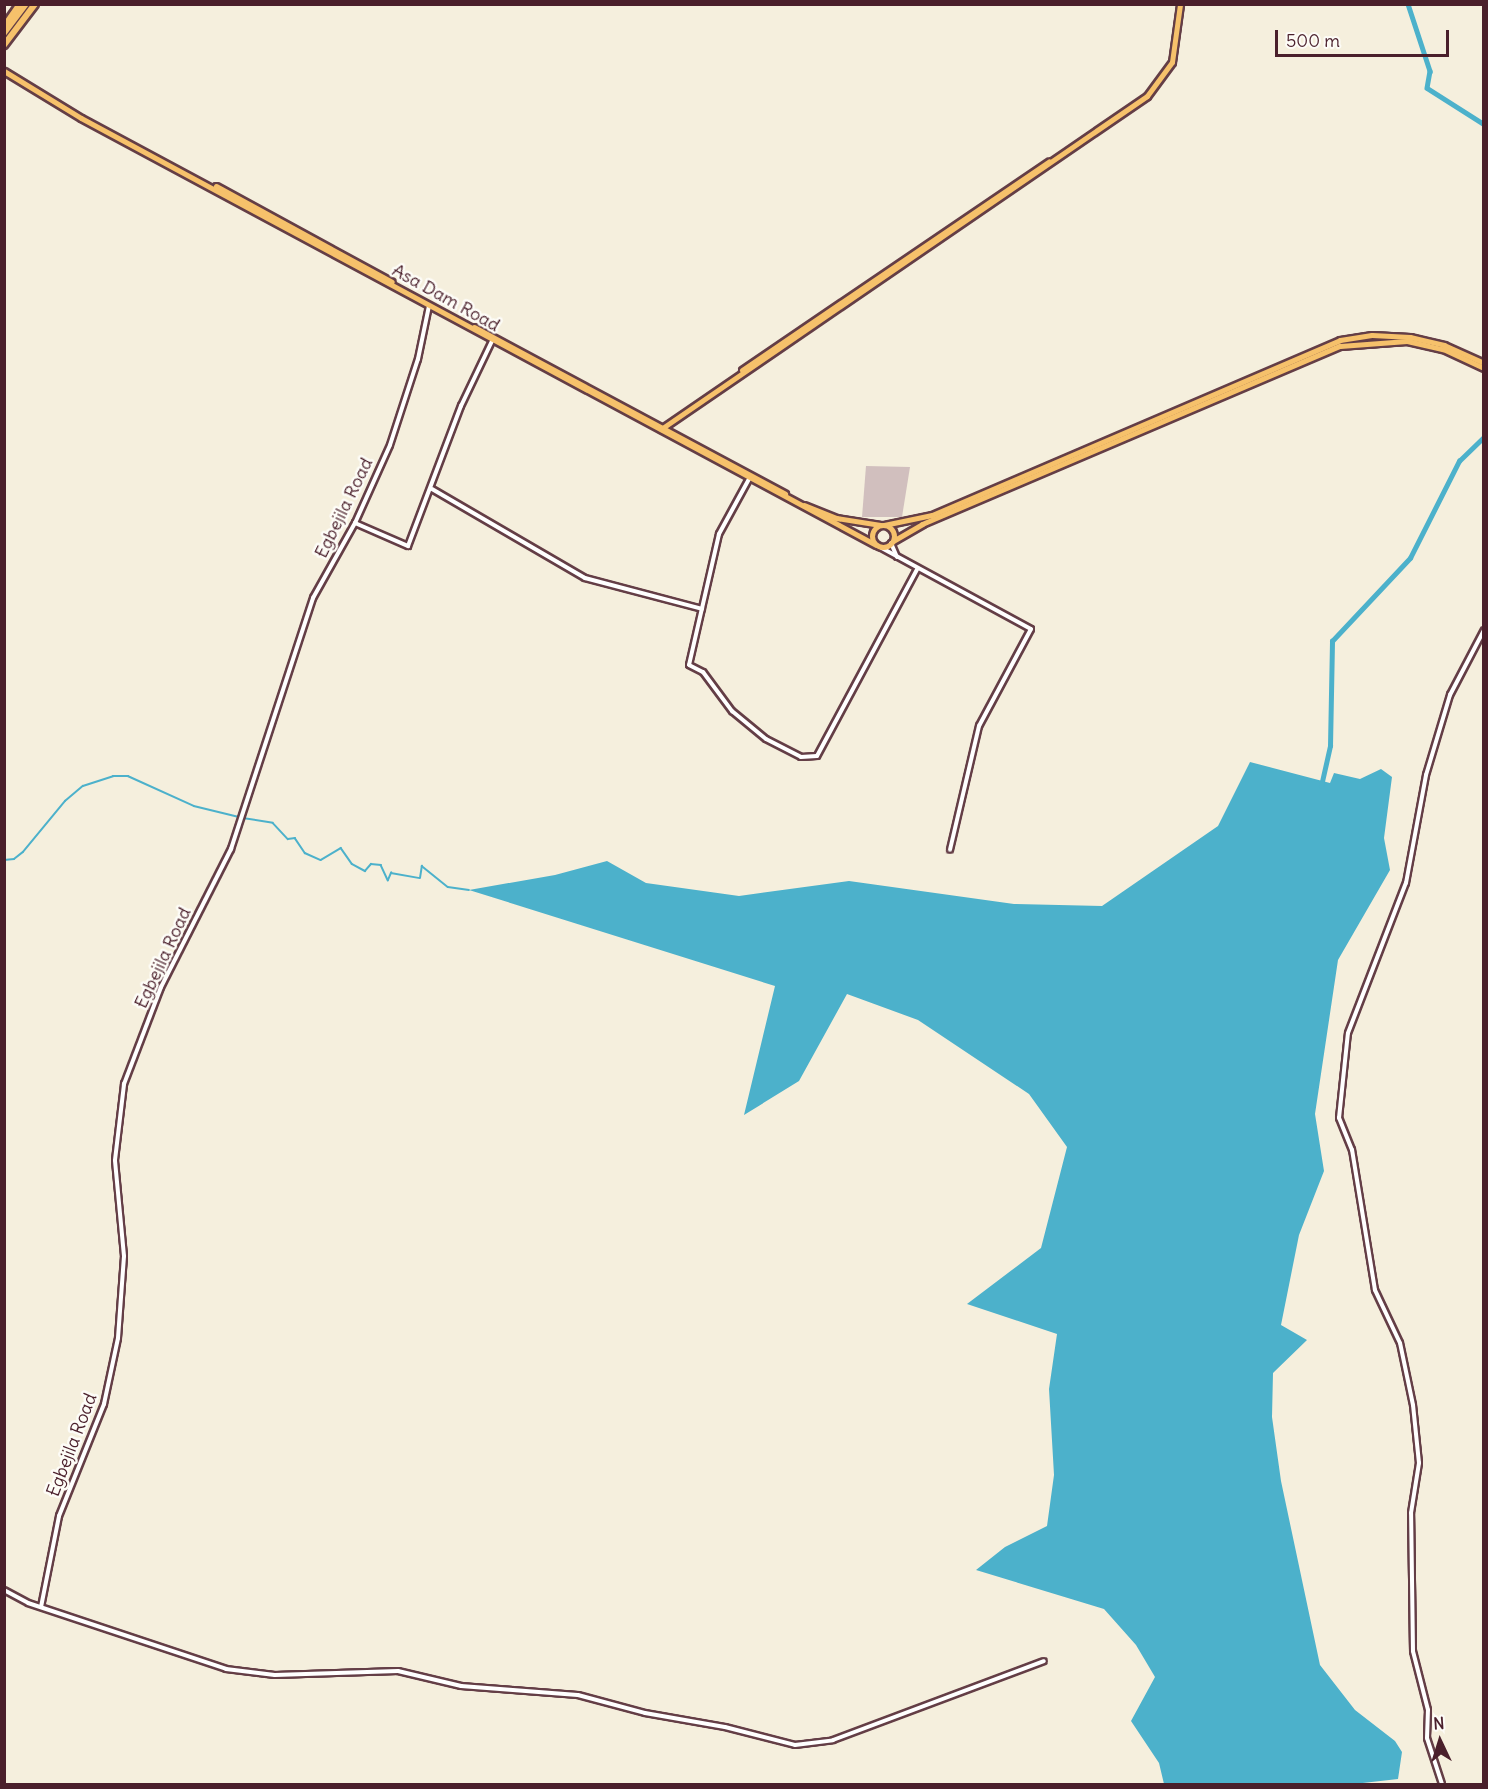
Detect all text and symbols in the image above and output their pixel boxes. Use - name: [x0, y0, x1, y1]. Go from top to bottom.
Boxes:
- scale bar: [1278, 18, 1452, 56]
- text: 500 m: [1286, 29, 1340, 52]
- street label: Asa Dam Road: [388, 260, 504, 336]
- street label: Egbejila Road: [310, 454, 378, 562]
- street label: Egbejila Road: [130, 904, 196, 1012]
- street label: Egbejila Road: [42, 1390, 102, 1500]
- north arrow: [1410, 1711, 1470, 1771]
- text: N: [1433, 1713, 1445, 1733]

